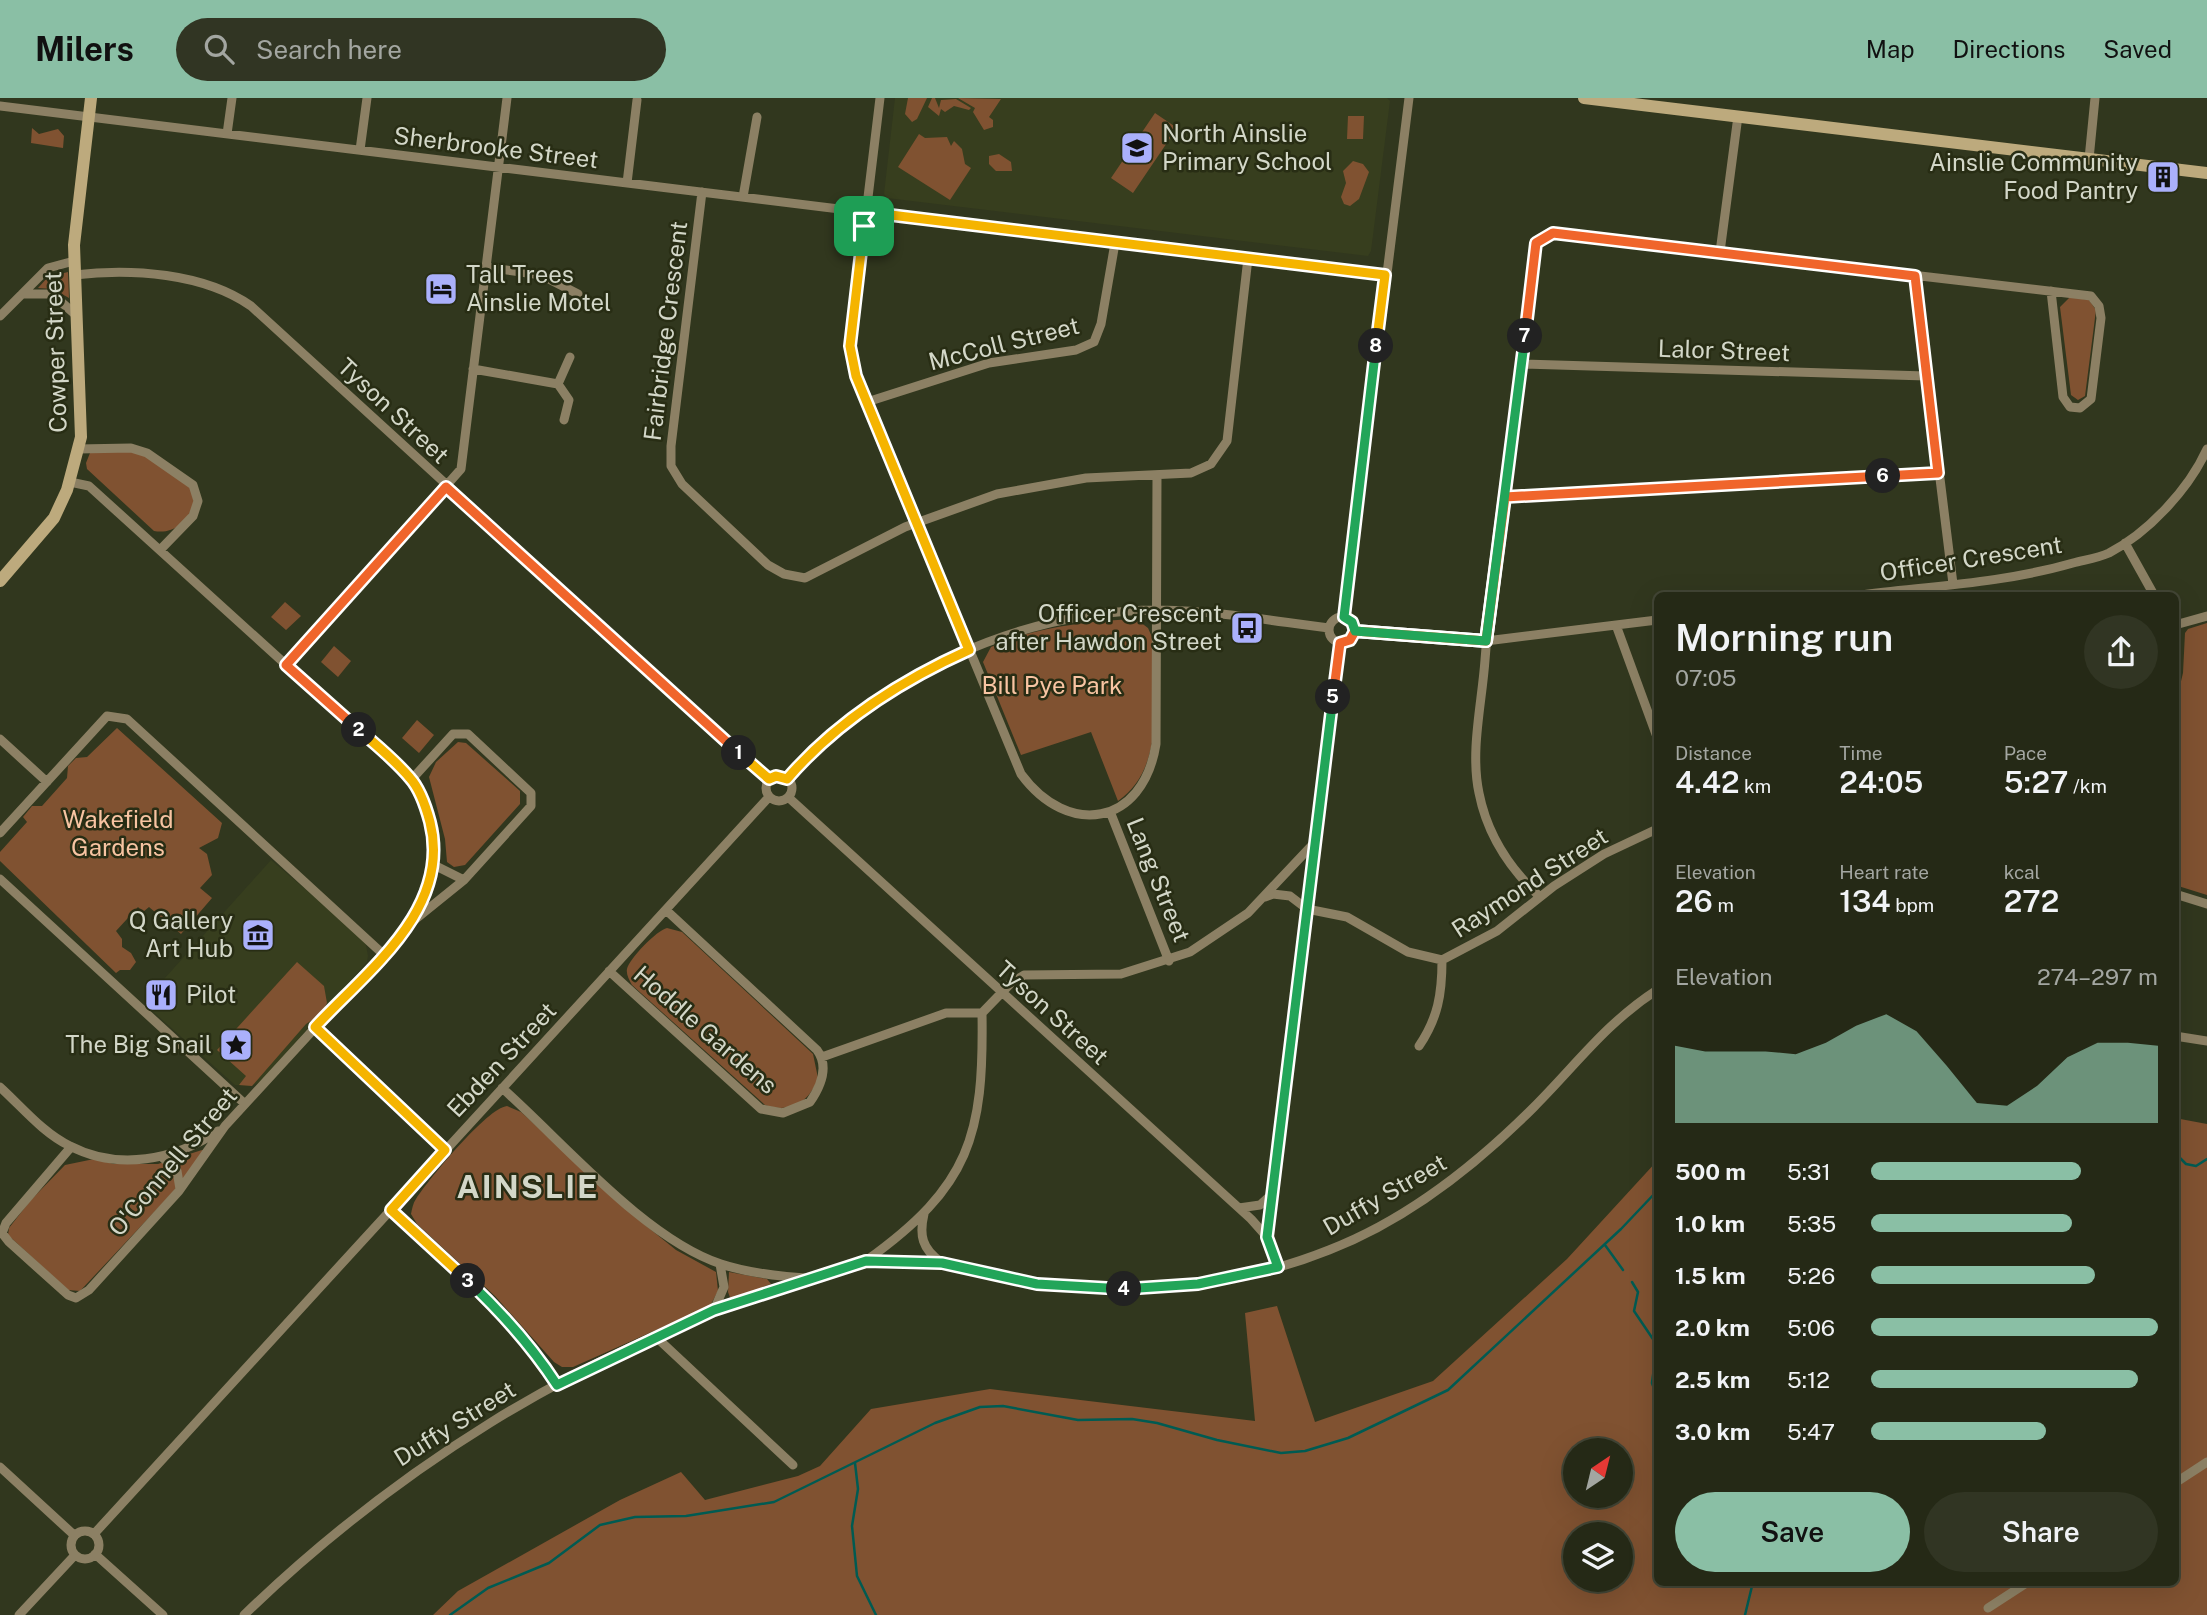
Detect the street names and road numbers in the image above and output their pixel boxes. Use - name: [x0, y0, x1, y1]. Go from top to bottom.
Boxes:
- street label: Sherbrooke Street: [392, 121, 600, 173]
- street label: Fairbridge Crescent: [638, 219, 692, 442]
- street label: Cowper Street: [38, 271, 72, 433]
- street label: McColl Street: [926, 311, 1082, 375]
- street label: Lalor Street: [1657, 334, 1791, 366]
- street label: Tyson Street: [332, 352, 455, 469]
- street label: Officer Crescent: [1878, 530, 2064, 586]
- street label: Lang Street: [1121, 813, 1197, 946]
- street label: Raymond Street: [1446, 821, 1613, 943]
- street label: Tyson Street: [991, 955, 1115, 1070]
- street label: Hoddle Gardens: [628, 960, 783, 1099]
- street label: Ebden Street: [441, 996, 561, 1122]
- street label: O'Connell Street: [102, 1081, 242, 1241]
- street label: Duffy Street: [1318, 1148, 1451, 1241]
- street label: Duffy Street: [389, 1375, 520, 1472]

